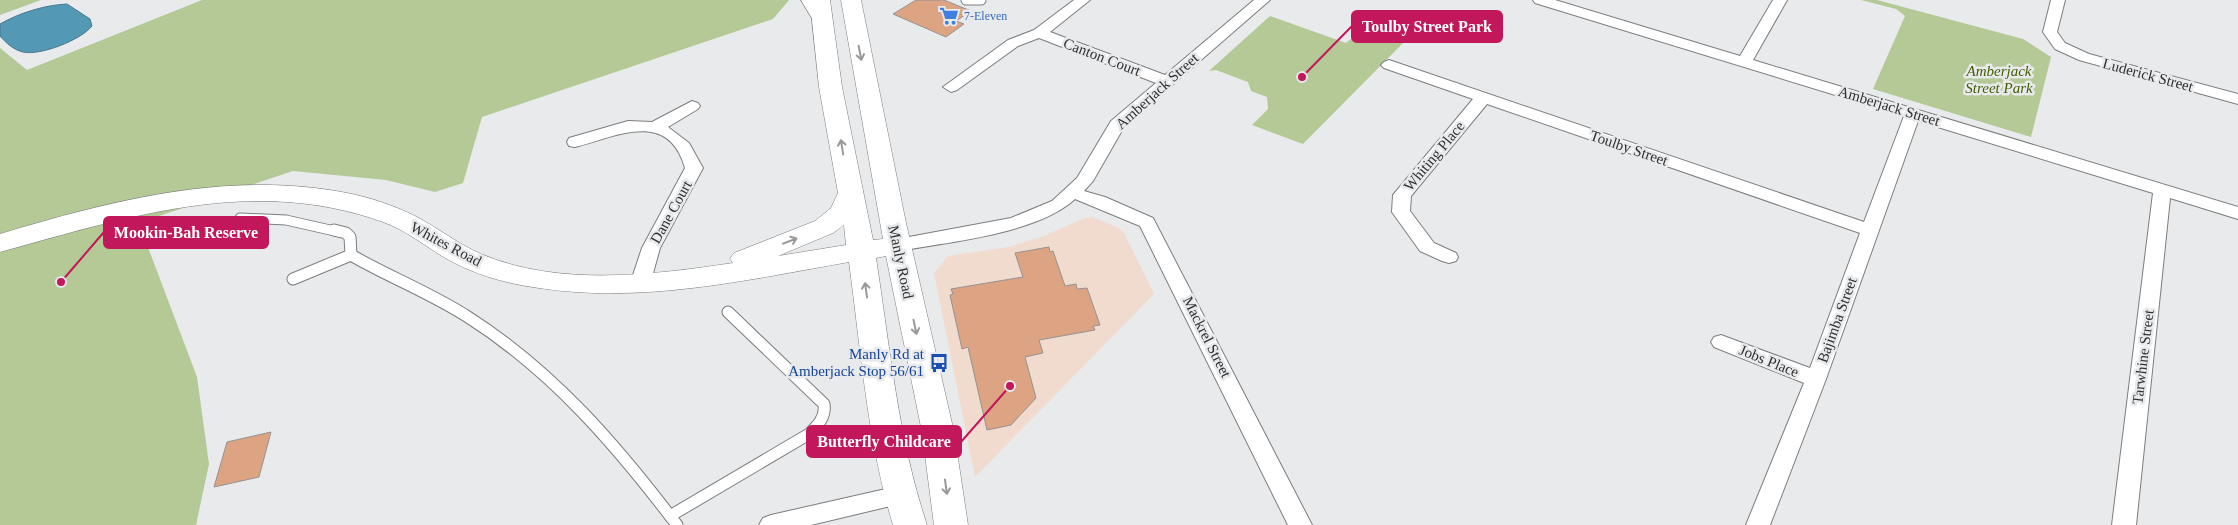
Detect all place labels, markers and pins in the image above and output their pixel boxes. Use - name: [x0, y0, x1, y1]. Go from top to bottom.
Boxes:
- supermarket icon: 7-Eleven: [938, 5, 960, 27]
- place label: 7-Eleven: [964, 9, 1007, 23]
- callout: Toulby Street Park: [1352, 11, 1502, 42]
- callout: Mookin-Bah Reserve: [104, 217, 268, 248]
- place label: Manly Rd at Amberjack Stop 56/61: [788, 346, 925, 379]
- bus stop icon: Manly Rd at Amberjack Stop 56/61: [928, 352, 950, 374]
- callout: Butterfly Childcare: [807, 426, 961, 457]

